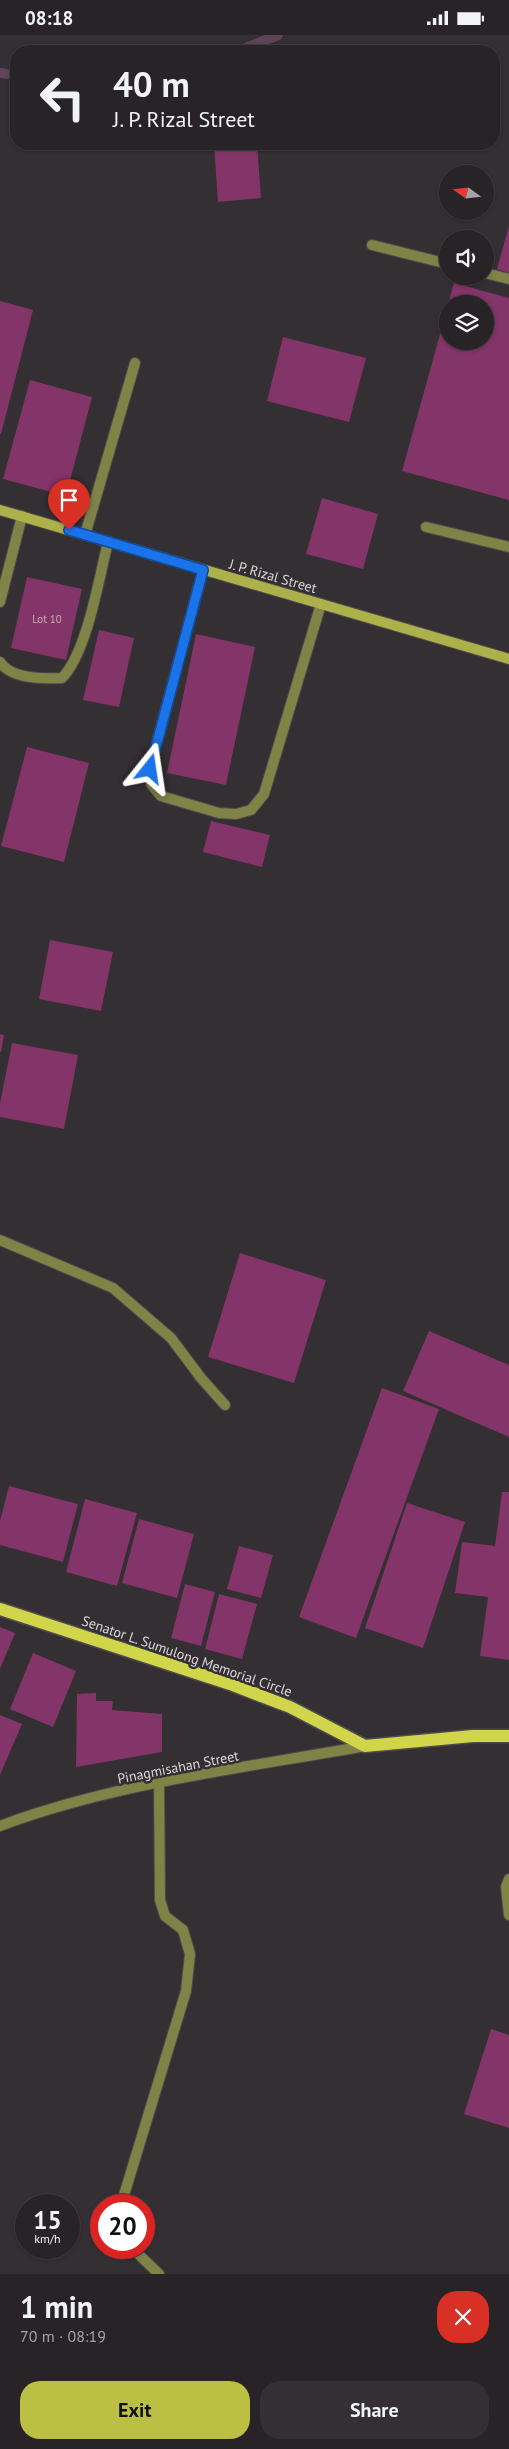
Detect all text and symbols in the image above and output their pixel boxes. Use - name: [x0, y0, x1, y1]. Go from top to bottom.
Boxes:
- text: 08:18: [25, 6, 73, 30]
- text: 40 m: [113, 61, 190, 107]
- icon: left: [30, 65, 95, 130]
- text: J. P. Rizal Street: [113, 105, 255, 133]
- north arrow: [439, 165, 494, 220]
- map controls: [439, 165, 494, 350]
- button: sound: [439, 230, 494, 285]
- button: layers: [439, 295, 494, 350]
- pin: [48, 479, 90, 530]
- icon: arrive: [55, 486, 83, 514]
- street label: J. P. Rizal Street: [226, 555, 319, 597]
- house number: Lot 10: [32, 612, 62, 626]
- position arrow: [123, 742, 175, 794]
- street label: Senator L. Sumulong Memorial Circle: [79, 1611, 295, 1701]
- street label: Pinagmisahan Street: [116, 1746, 241, 1788]
- speed limit sign: 20: [90, 2194, 155, 2259]
- text: 15: [33, 2204, 62, 2236]
- text: km/h: [34, 2231, 61, 2246]
- text: 1 min: [20, 2287, 93, 2326]
- button: close: [437, 2291, 489, 2343]
- text: 70 m · 08:19: [20, 2326, 106, 2346]
- button: Exit: [20, 2381, 250, 2439]
- button: Share: [260, 2381, 489, 2439]

